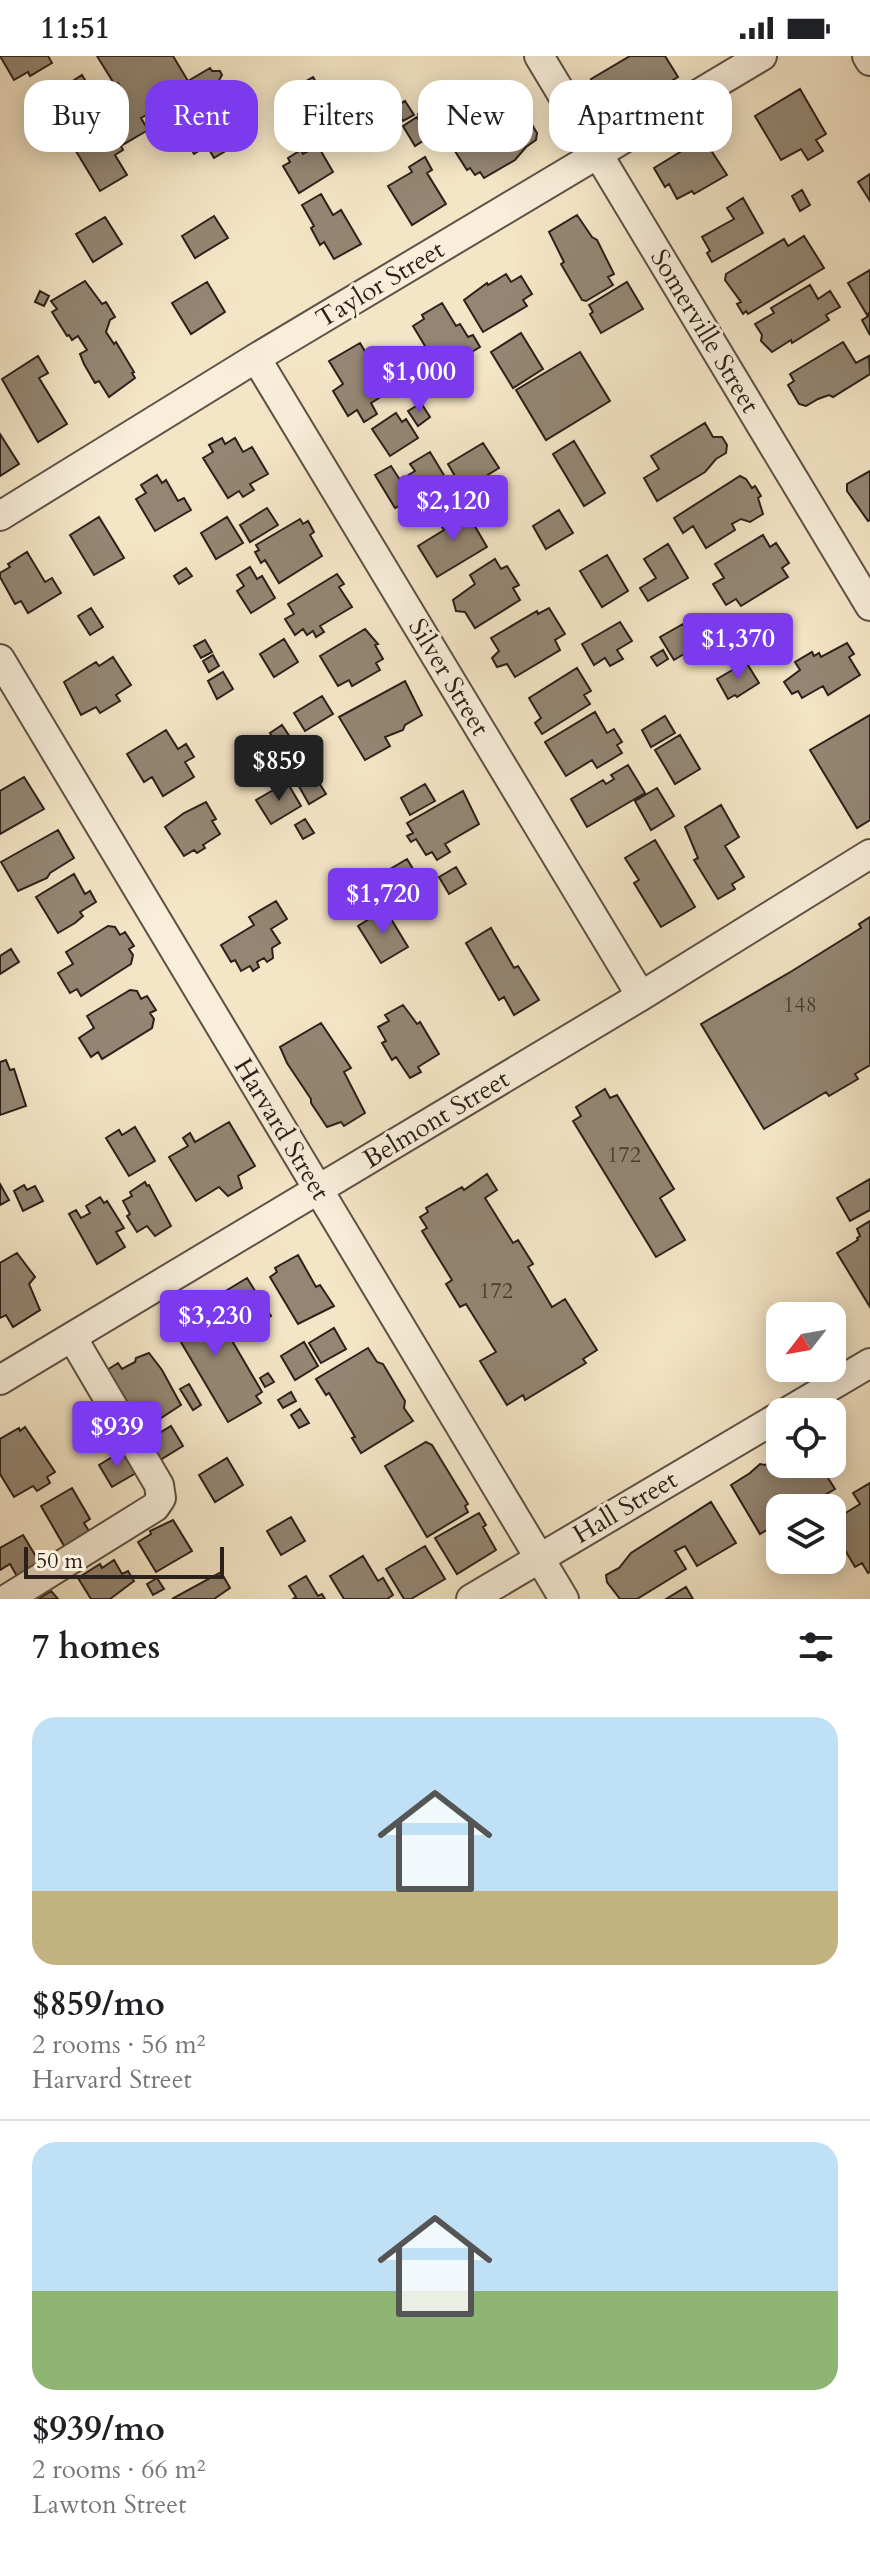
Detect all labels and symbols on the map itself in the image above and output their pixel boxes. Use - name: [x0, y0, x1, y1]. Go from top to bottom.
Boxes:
- street label: Taylor Street: [309, 232, 451, 336]
- street label: Somerville Street: [642, 243, 768, 419]
- pin: $1,000: [354, 346, 484, 414]
- pin: $2,120: [388, 475, 518, 543]
- street label: Silver Street: [400, 612, 498, 742]
- pin: $1,370: [673, 613, 803, 681]
- pin: $859: [232, 735, 326, 803]
- pin: $1,720: [318, 868, 448, 936]
- house number: 148: [783, 990, 817, 1020]
- street label: Harvard Street: [226, 1052, 338, 1206]
- street label: Belmont Street: [356, 1062, 516, 1176]
- house number: 172: [607, 1140, 641, 1170]
- house number: 172: [479, 1276, 513, 1306]
- pin: $3,230: [150, 1290, 280, 1358]
- north arrow: [766, 1302, 846, 1382]
- pin: $939: [70, 1401, 164, 1469]
- street label: Hall Street: [566, 1462, 684, 1552]
- scale bar: [24, 1543, 224, 1579]

